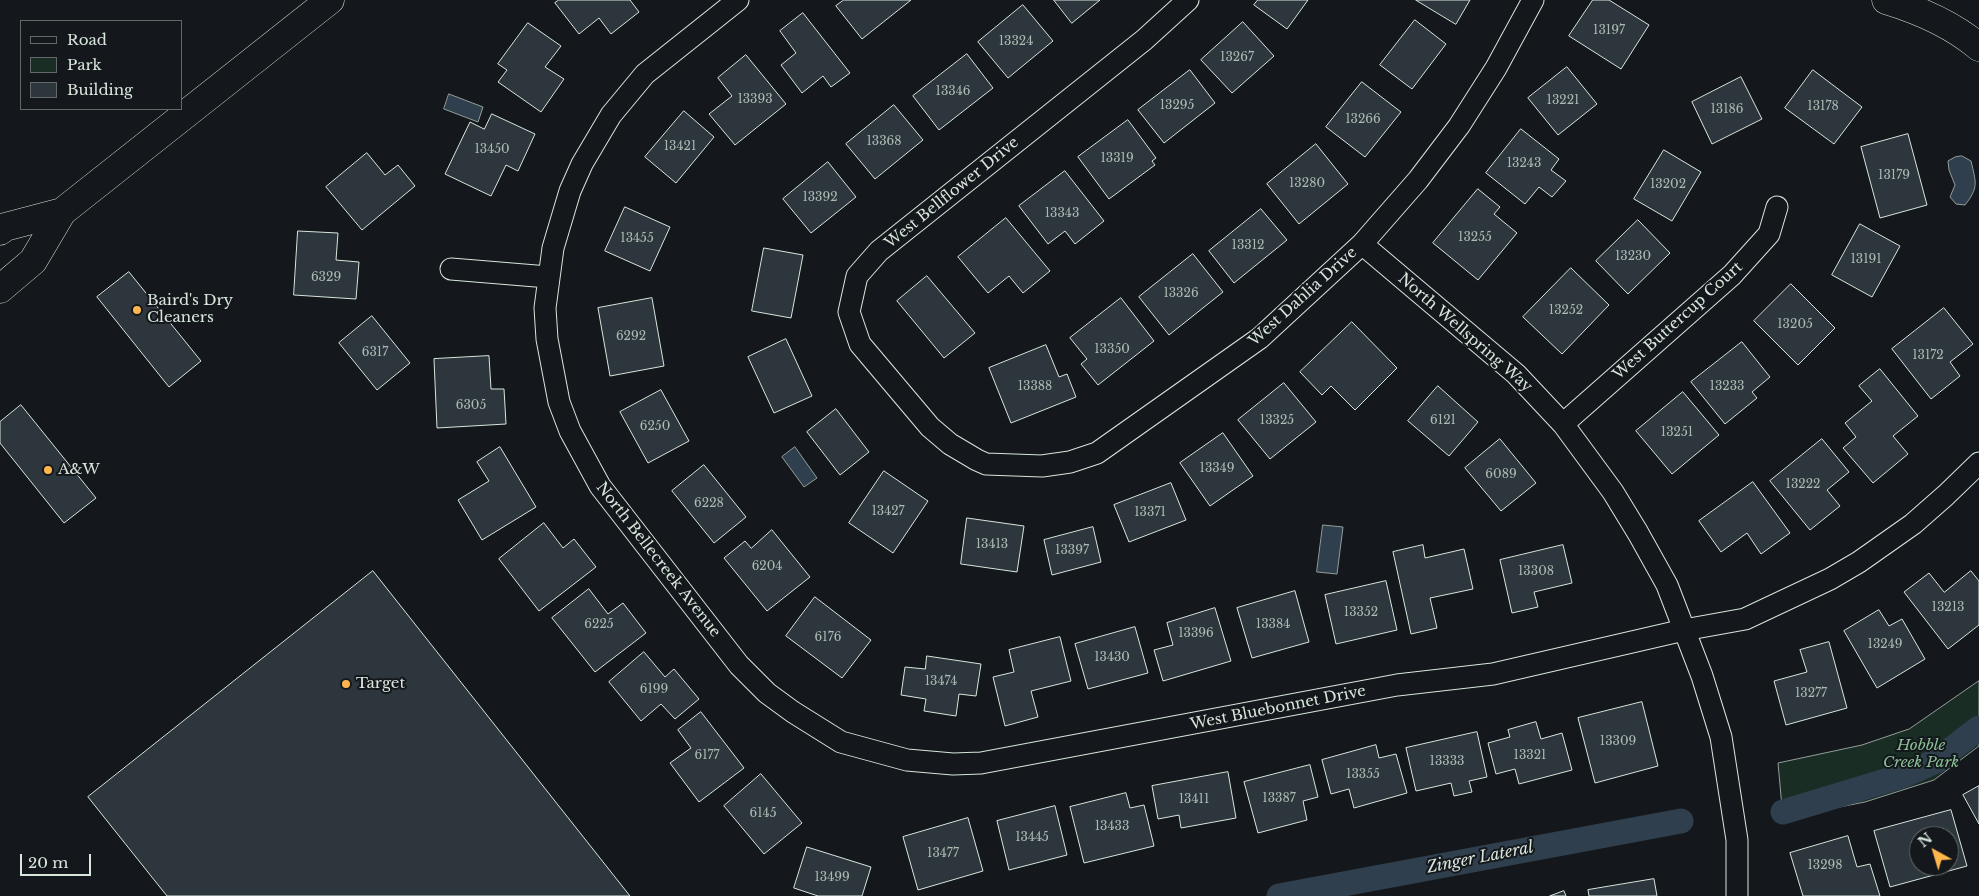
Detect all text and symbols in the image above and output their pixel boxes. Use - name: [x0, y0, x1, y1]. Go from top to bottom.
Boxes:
- legend: [20, 20, 182, 110]
- house number: 13197: [1593, 24, 1625, 38]
- text: Road: [67, 30, 107, 49]
- house number: 13324: [999, 35, 1033, 49]
- house number: 13267: [1220, 51, 1254, 65]
- text: Park: [67, 55, 102, 74]
- text: Building: [67, 80, 133, 99]
- house number: 13346: [936, 85, 970, 99]
- house number: 13393: [737, 93, 773, 107]
- house number: 13221: [1547, 94, 1579, 108]
- house number: 13295: [1160, 99, 1194, 113]
- house number: 13178: [1807, 100, 1839, 114]
- house number: 13186: [1710, 103, 1744, 117]
- house number: 13266: [1345, 113, 1381, 127]
- street label: West Bellflower Drive: [882, 134, 1022, 252]
- house number: 13368: [866, 135, 902, 149]
- house number: 13421: [664, 140, 696, 154]
- house number: 13450: [474, 143, 510, 157]
- house number: 13319: [1100, 152, 1134, 166]
- house number: 13243: [1507, 157, 1541, 171]
- house number: 13179: [1878, 169, 1910, 183]
- house number: 13280: [1289, 177, 1325, 191]
- house number: 13202: [1650, 178, 1686, 192]
- house number: 13392: [802, 191, 838, 205]
- house number: 13343: [1045, 207, 1079, 221]
- house number: 13255: [1458, 231, 1492, 245]
- house number: 13455: [620, 232, 654, 246]
- house number: 13312: [1232, 239, 1264, 253]
- street label: West Dahlia Drive: [1245, 244, 1361, 350]
- house number: 13230: [1615, 250, 1651, 264]
- house number: 13191: [1850, 253, 1882, 267]
- street label: West Buttercup Court: [1610, 258, 1746, 384]
- street label: North Wellspring Way: [1394, 270, 1536, 396]
- house number: 6329: [311, 271, 341, 285]
- house number: 13326: [1163, 287, 1199, 301]
- place label: Baird's Dry Cleaners: [147, 292, 233, 327]
- marker: Baird's Dry Cleaners: [131, 304, 143, 316]
- house number: 13252: [1549, 304, 1583, 318]
- house number: 13205: [1777, 318, 1813, 332]
- house number: 6292: [616, 330, 646, 344]
- house number: 13350: [1094, 343, 1130, 357]
- house number: 6317: [362, 346, 388, 360]
- house number: 13172: [1912, 349, 1944, 363]
- house number: 13388: [1018, 380, 1052, 394]
- house number: 13233: [1710, 380, 1744, 394]
- house number: 6305: [456, 399, 486, 413]
- house number: 13325: [1260, 414, 1294, 428]
- house number: 6121: [1430, 414, 1456, 428]
- house number: 6250: [640, 420, 670, 434]
- house number: 13251: [1661, 426, 1693, 440]
- place label: A&W: [58, 461, 100, 479]
- house number: 13349: [1200, 462, 1234, 476]
- marker: A&W: [42, 464, 54, 476]
- house number: 6089: [1485, 468, 1517, 482]
- house number: 13222: [1786, 478, 1820, 492]
- street label: North Bellecreek Avenue: [592, 479, 724, 641]
- house number: 6228: [694, 497, 724, 511]
- house number: 13427: [871, 505, 905, 519]
- house number: 13371: [1134, 506, 1166, 520]
- house number: 13413: [976, 538, 1008, 552]
- house number: 13397: [1055, 544, 1089, 558]
- house number: 6204: [752, 560, 782, 574]
- house number: 13308: [1518, 565, 1554, 579]
- house number: 13213: [1932, 601, 1964, 615]
- house number: 13352: [1344, 606, 1378, 620]
- house number: 6225: [584, 618, 614, 632]
- house number: 13384: [1256, 618, 1290, 632]
- house number: 13396: [1178, 627, 1214, 641]
- house number: 6176: [815, 631, 841, 645]
- house number: 13249: [1868, 638, 1902, 652]
- house number: 13430: [1094, 651, 1130, 665]
- place label: Target: [356, 675, 405, 693]
- house number: 13474: [925, 675, 957, 689]
- marker: Target: [340, 678, 352, 690]
- street label: West Bluebonnet Drive: [1189, 682, 1367, 734]
- house number: 6199: [640, 683, 668, 697]
- house number: 13277: [1795, 687, 1827, 701]
- house number: 13309: [1600, 735, 1636, 749]
- park label: Hobble Creek Park: [1883, 737, 1959, 772]
- house number: 6177: [694, 749, 720, 763]
- house number: 13321: [1514, 749, 1546, 763]
- house number: 13333: [1430, 755, 1464, 769]
- house number: 13355: [1346, 768, 1380, 782]
- house number: 13387: [1262, 792, 1296, 806]
- house number: 13411: [1179, 793, 1209, 807]
- house number: 6145: [750, 807, 776, 821]
- house number: 13433: [1095, 820, 1129, 834]
- north arrow: [1909, 826, 1959, 876]
- text: N: [1914, 829, 1936, 851]
- house number: 13445: [1015, 831, 1049, 845]
- water label: Zinger Lateral: [1425, 838, 1535, 878]
- scale bar: [22, 844, 94, 876]
- house number: 13477: [927, 847, 959, 861]
- text: 20 m: [28, 853, 68, 872]
- house number: 13298: [1807, 859, 1843, 873]
- house number: 13499: [814, 871, 850, 885]

